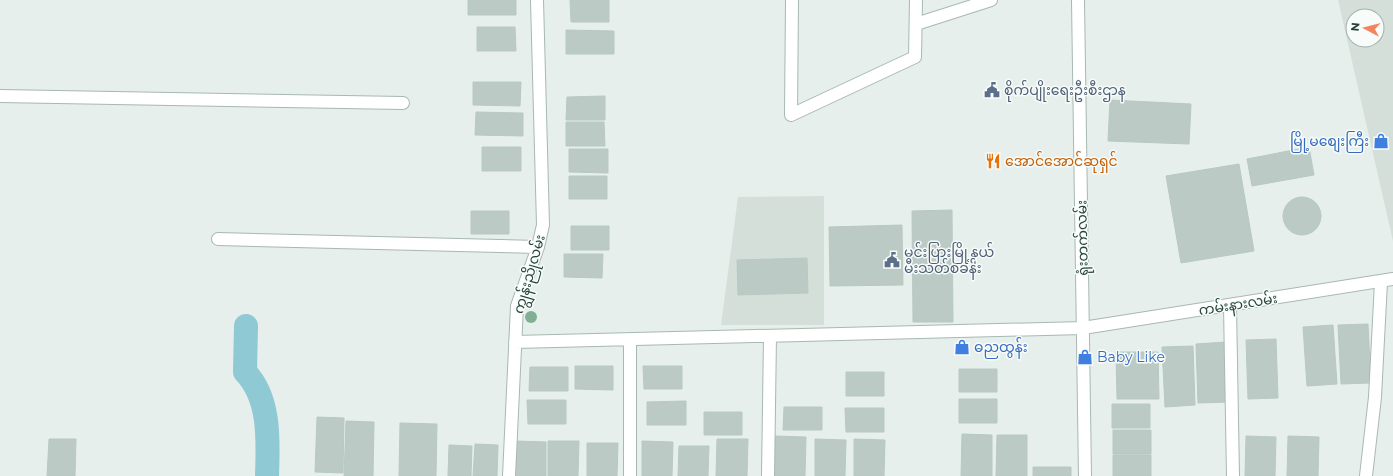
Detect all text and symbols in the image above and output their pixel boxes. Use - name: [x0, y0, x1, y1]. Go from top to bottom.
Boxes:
- north arrow: [1345, 8, 1385, 48]
- text: N: [1348, 22, 1363, 32]
- place label: စိုက်ပျိုးရေးဦးစီးဌာန: [1004, 80, 1126, 102]
- public building icon: စိုက်ပျိုးရေးဦးစီးဌာန: [983, 81, 1001, 99]
- place label: မြို့မစျေးကြီး: [1290, 131, 1369, 153]
- shop icon: မြို့မစျေးကြီး: [1372, 132, 1390, 150]
- place label: အောင်အောင်ဆုရှင်: [1005, 151, 1118, 173]
- restaurant icon: အောင်အောင်ဆုရှင်: [984, 152, 1002, 170]
- street label: ရုံးတက်လမ်း: [1071, 200, 1095, 276]
- street label: ကျွန်းညိုလမ်း: [508, 232, 553, 317]
- place label: မင်းပြားမြို့နယ် မီးသတ်စခန်း: [904, 242, 994, 280]
- public building icon: မင်းပြားမြို့နယ် မီးသတ်စခန်း: [883, 251, 901, 269]
- street label: ကမ်းနားလမ်း: [1197, 288, 1279, 322]
- place label: ဓညထွန်း: [974, 337, 1028, 359]
- shop icon: ဓညထွန်း: [953, 338, 971, 356]
- shop icon: Baby Like: [1076, 348, 1094, 366]
- place label: Baby Like: [1097, 348, 1165, 366]

